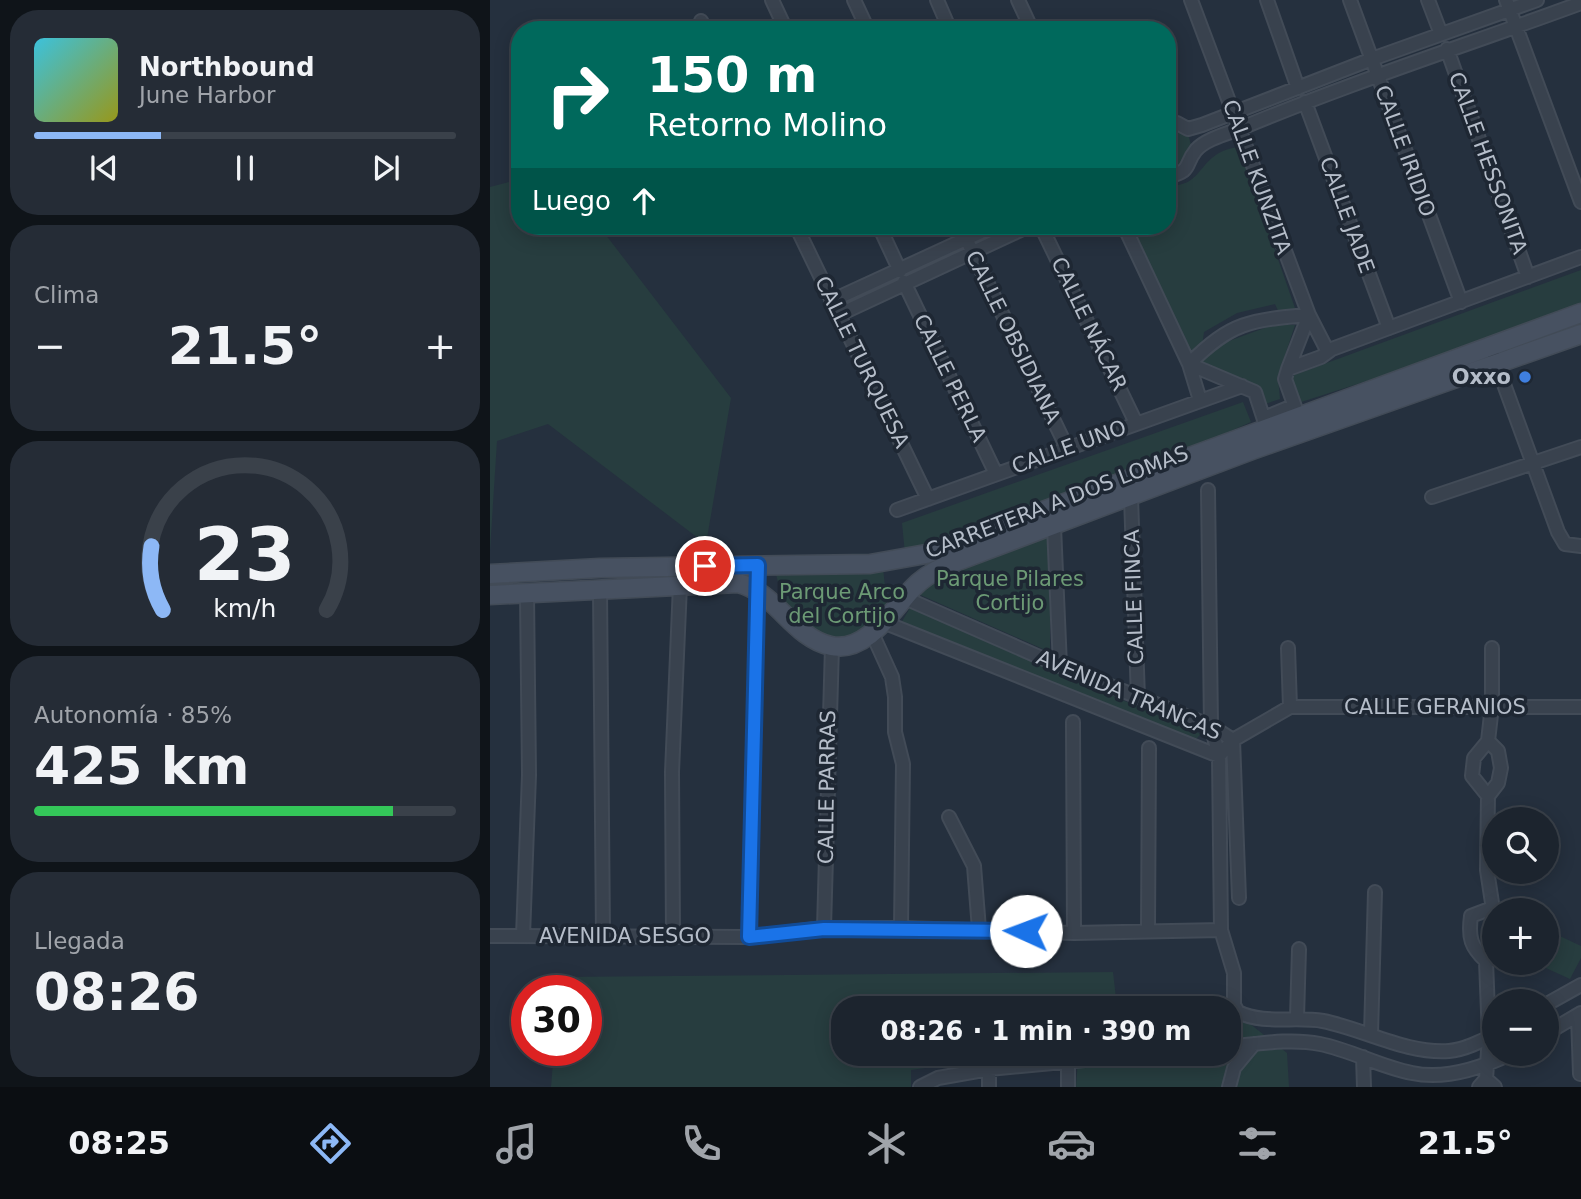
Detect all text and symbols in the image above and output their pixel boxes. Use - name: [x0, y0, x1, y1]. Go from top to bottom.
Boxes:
- text: 150 m: [647, 47, 817, 104]
- icon: right: [532, 49, 623, 140]
- text: Northbound: [139, 52, 315, 82]
- street label: CALLE HESSONITA: [1444, 69, 1532, 258]
- text: June Harbor: [139, 82, 275, 108]
- street label: CALLE IRIDIO: [1370, 82, 1440, 220]
- street label: CALLE KUNZITA: [1218, 96, 1296, 258]
- text: Retorno Molino: [647, 106, 887, 144]
- icon: previous: [85, 149, 123, 187]
- icon: pause: [226, 149, 264, 187]
- icon: next: [367, 149, 405, 187]
- street label: CALLE JADE: [1315, 154, 1379, 276]
- icon: ahead: [625, 182, 663, 220]
- text: Luego: [532, 186, 611, 216]
- street label: CALLE OBSIDIANA: [961, 247, 1066, 428]
- street label: CALLE NÁCAR: [1046, 253, 1133, 395]
- street label: CALLE TURQUESA: [810, 272, 914, 453]
- text: Clima: [34, 282, 99, 308]
- street label: CALLE PERLA: [909, 310, 992, 446]
- text: 21.5°: [168, 316, 322, 376]
- text: −: [34, 324, 66, 368]
- text: +: [424, 324, 456, 368]
- place label: Oxxo: [1452, 365, 1511, 389]
- marker: Oxxo: [1517, 369, 1533, 385]
- street label: CALLE UNO: [1009, 415, 1129, 479]
- street label: CARRETERA A DOS LOMAS: [922, 441, 1192, 563]
- text: 23: [194, 512, 296, 597]
- street label: CALLE FINCA: [1120, 528, 1148, 665]
- pin: [675, 536, 735, 596]
- icon: arrive: [686, 547, 724, 585]
- park label: Parque Pilares Cortijo: [936, 567, 1084, 615]
- park label: Parque Arco del Cortijo: [779, 580, 905, 628]
- text: km/h: [213, 593, 277, 622]
- street label: AVENIDA TRANCAS: [1033, 645, 1225, 745]
- street label: CALLE GERANIOS: [1344, 695, 1526, 719]
- text: Autonomía · 85%: [34, 702, 232, 728]
- street label: CALLE PARRAS: [814, 710, 840, 864]
- text: 425 km: [34, 736, 249, 796]
- map controls: [1482, 807, 1559, 1066]
- button: search: [1482, 807, 1559, 884]
- position arrow: [989, 894, 1063, 968]
- button: +: [1482, 898, 1559, 975]
- street label: AVENIDA SESGO: [539, 924, 711, 948]
- text: Llegada: [34, 928, 125, 954]
- text: 08:26: [34, 962, 200, 1022]
- speed limit sign: 30: [511, 975, 602, 1066]
- button: −: [1482, 989, 1559, 1066]
- text: 08:26 · 1 min · 390 m: [881, 1016, 1191, 1046]
- icon: directions: [306, 1119, 355, 1168]
- icon: music: [492, 1119, 541, 1168]
- icon: phone: [677, 1119, 726, 1168]
- icon: climate: [862, 1119, 911, 1168]
- icon: car: [1047, 1119, 1096, 1168]
- icon: filters: [1233, 1119, 1282, 1168]
- text: 08:25: [68, 1124, 170, 1162]
- text: 21.5°: [1418, 1124, 1513, 1162]

